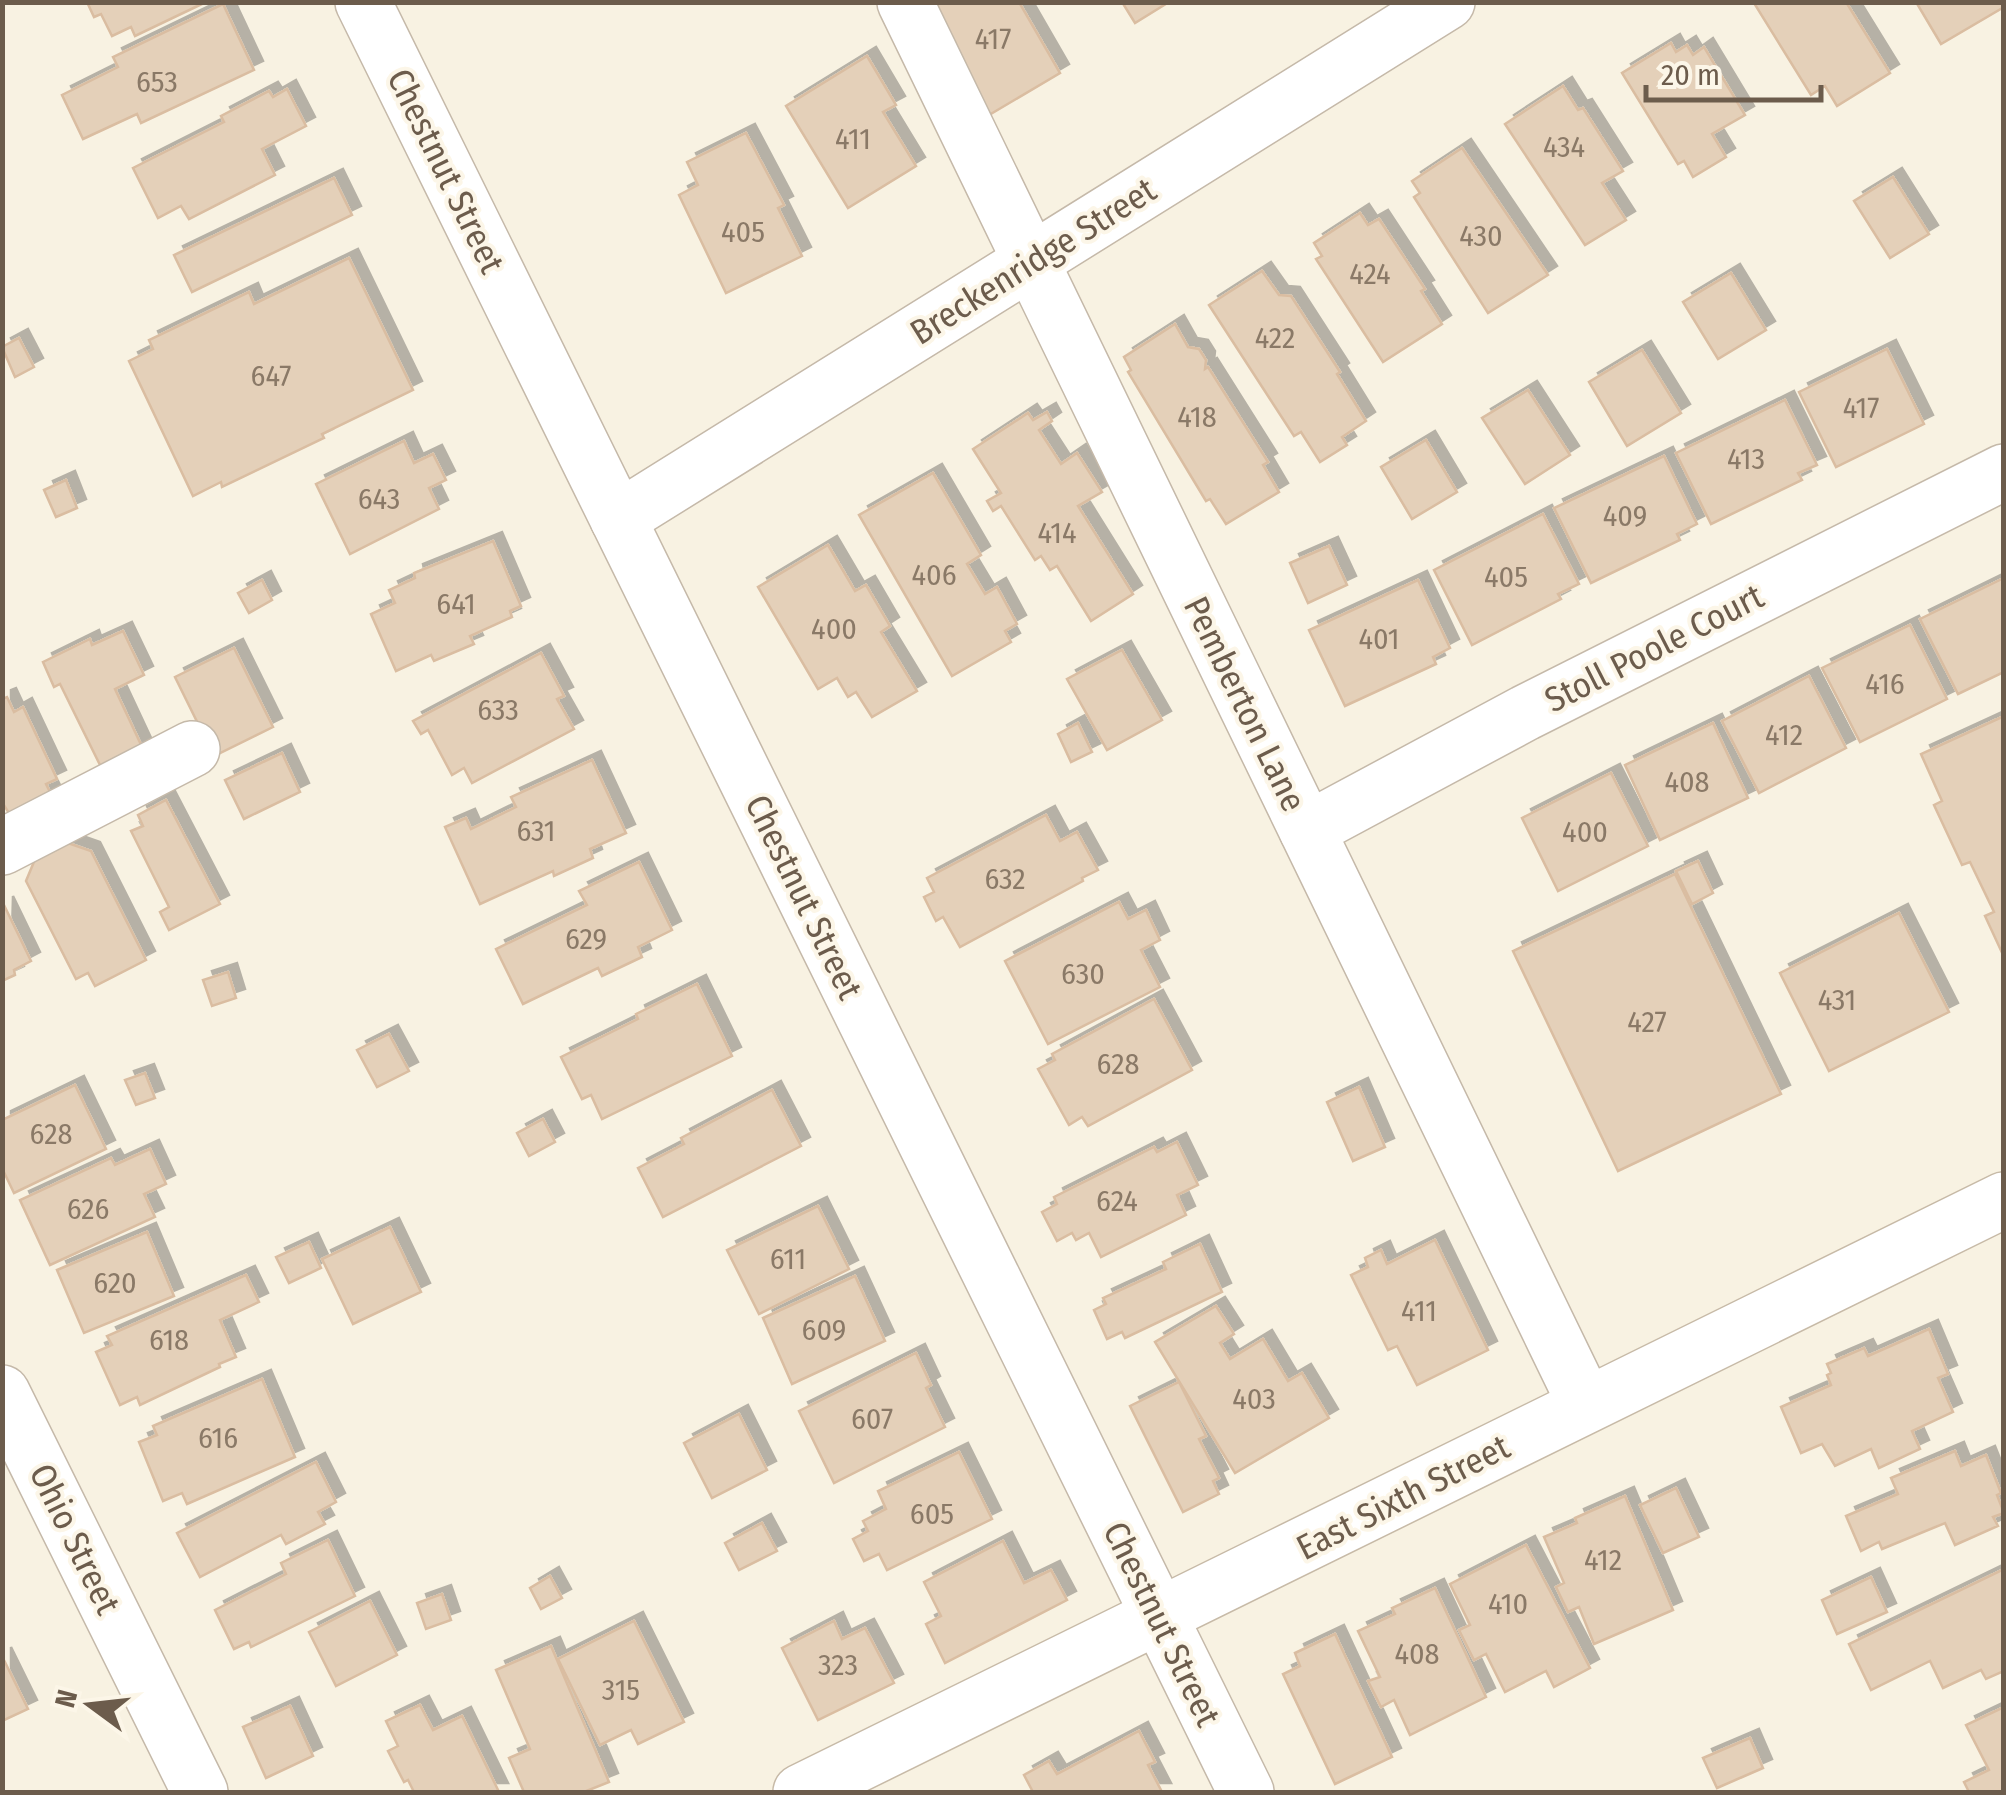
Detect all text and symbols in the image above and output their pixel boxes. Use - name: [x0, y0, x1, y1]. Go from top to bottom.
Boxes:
- house number: 417: [975, 21, 1011, 57]
- scale bar: [1646, 40, 1821, 102]
- text: 20 m: [1661, 57, 1720, 93]
- street label: Chestnut Street: [378, 62, 514, 280]
- house number: 653: [136, 64, 178, 100]
- house number: 411: [835, 121, 871, 157]
- house number: 434: [1543, 129, 1585, 165]
- street label: Breckenridge Street: [902, 168, 1164, 353]
- house number: 405: [721, 214, 765, 250]
- house number: 430: [1459, 218, 1503, 254]
- house number: 424: [1349, 256, 1391, 292]
- house number: 422: [1255, 320, 1295, 356]
- house number: 647: [251, 358, 291, 394]
- house number: 417: [1843, 390, 1879, 426]
- house number: 418: [1177, 399, 1217, 435]
- house number: 413: [1727, 441, 1765, 477]
- house number: 643: [358, 481, 400, 517]
- house number: 409: [1603, 498, 1647, 534]
- house number: 414: [1037, 515, 1077, 551]
- house number: 406: [911, 557, 957, 593]
- house number: 405: [1484, 559, 1528, 595]
- street label: Stoll Poole Court: [1538, 575, 1771, 721]
- house number: 641: [436, 586, 476, 622]
- street label: Pemberton Lane: [1175, 590, 1315, 818]
- house number: 400: [811, 611, 857, 647]
- house number: 401: [1358, 621, 1400, 657]
- house number: 416: [1865, 666, 1905, 702]
- house number: 633: [477, 692, 519, 728]
- house number: 412: [1765, 717, 1803, 753]
- house number: 408: [1664, 764, 1710, 800]
- street label: Chestnut Street: [736, 788, 872, 1006]
- house number: 631: [516, 813, 556, 849]
- house number: 400: [1562, 814, 1608, 850]
- house number: 632: [984, 861, 1026, 897]
- house number: 629: [565, 921, 607, 957]
- house number: 630: [1061, 956, 1105, 992]
- house number: 431: [1818, 982, 1856, 1018]
- house number: 427: [1627, 1004, 1667, 1040]
- house number: 628: [1097, 1046, 1139, 1082]
- house number: 628: [30, 1116, 72, 1152]
- house number: 624: [1096, 1183, 1138, 1219]
- house number: 626: [67, 1191, 109, 1227]
- house number: 611: [770, 1241, 806, 1277]
- house number: 620: [93, 1265, 137, 1301]
- house number: 411: [1401, 1293, 1437, 1329]
- house number: 609: [802, 1312, 846, 1348]
- house number: 618: [149, 1322, 189, 1358]
- house number: 403: [1232, 1381, 1276, 1417]
- house number: 607: [851, 1401, 893, 1437]
- house number: 616: [198, 1420, 238, 1456]
- street label: East Sixth Street: [1290, 1425, 1517, 1569]
- street label: Ohio Street: [21, 1457, 130, 1621]
- house number: 605: [910, 1496, 954, 1532]
- street label: Chestnut Street: [1094, 1515, 1230, 1733]
- house number: 412: [1584, 1542, 1622, 1578]
- house number: 410: [1488, 1586, 1528, 1622]
- house number: 408: [1394, 1636, 1440, 1672]
- house number: 323: [818, 1647, 858, 1683]
- north arrow: [40, 1655, 140, 1755]
- house number: 315: [602, 1672, 640, 1708]
- text: N: [48, 1686, 84, 1711]

